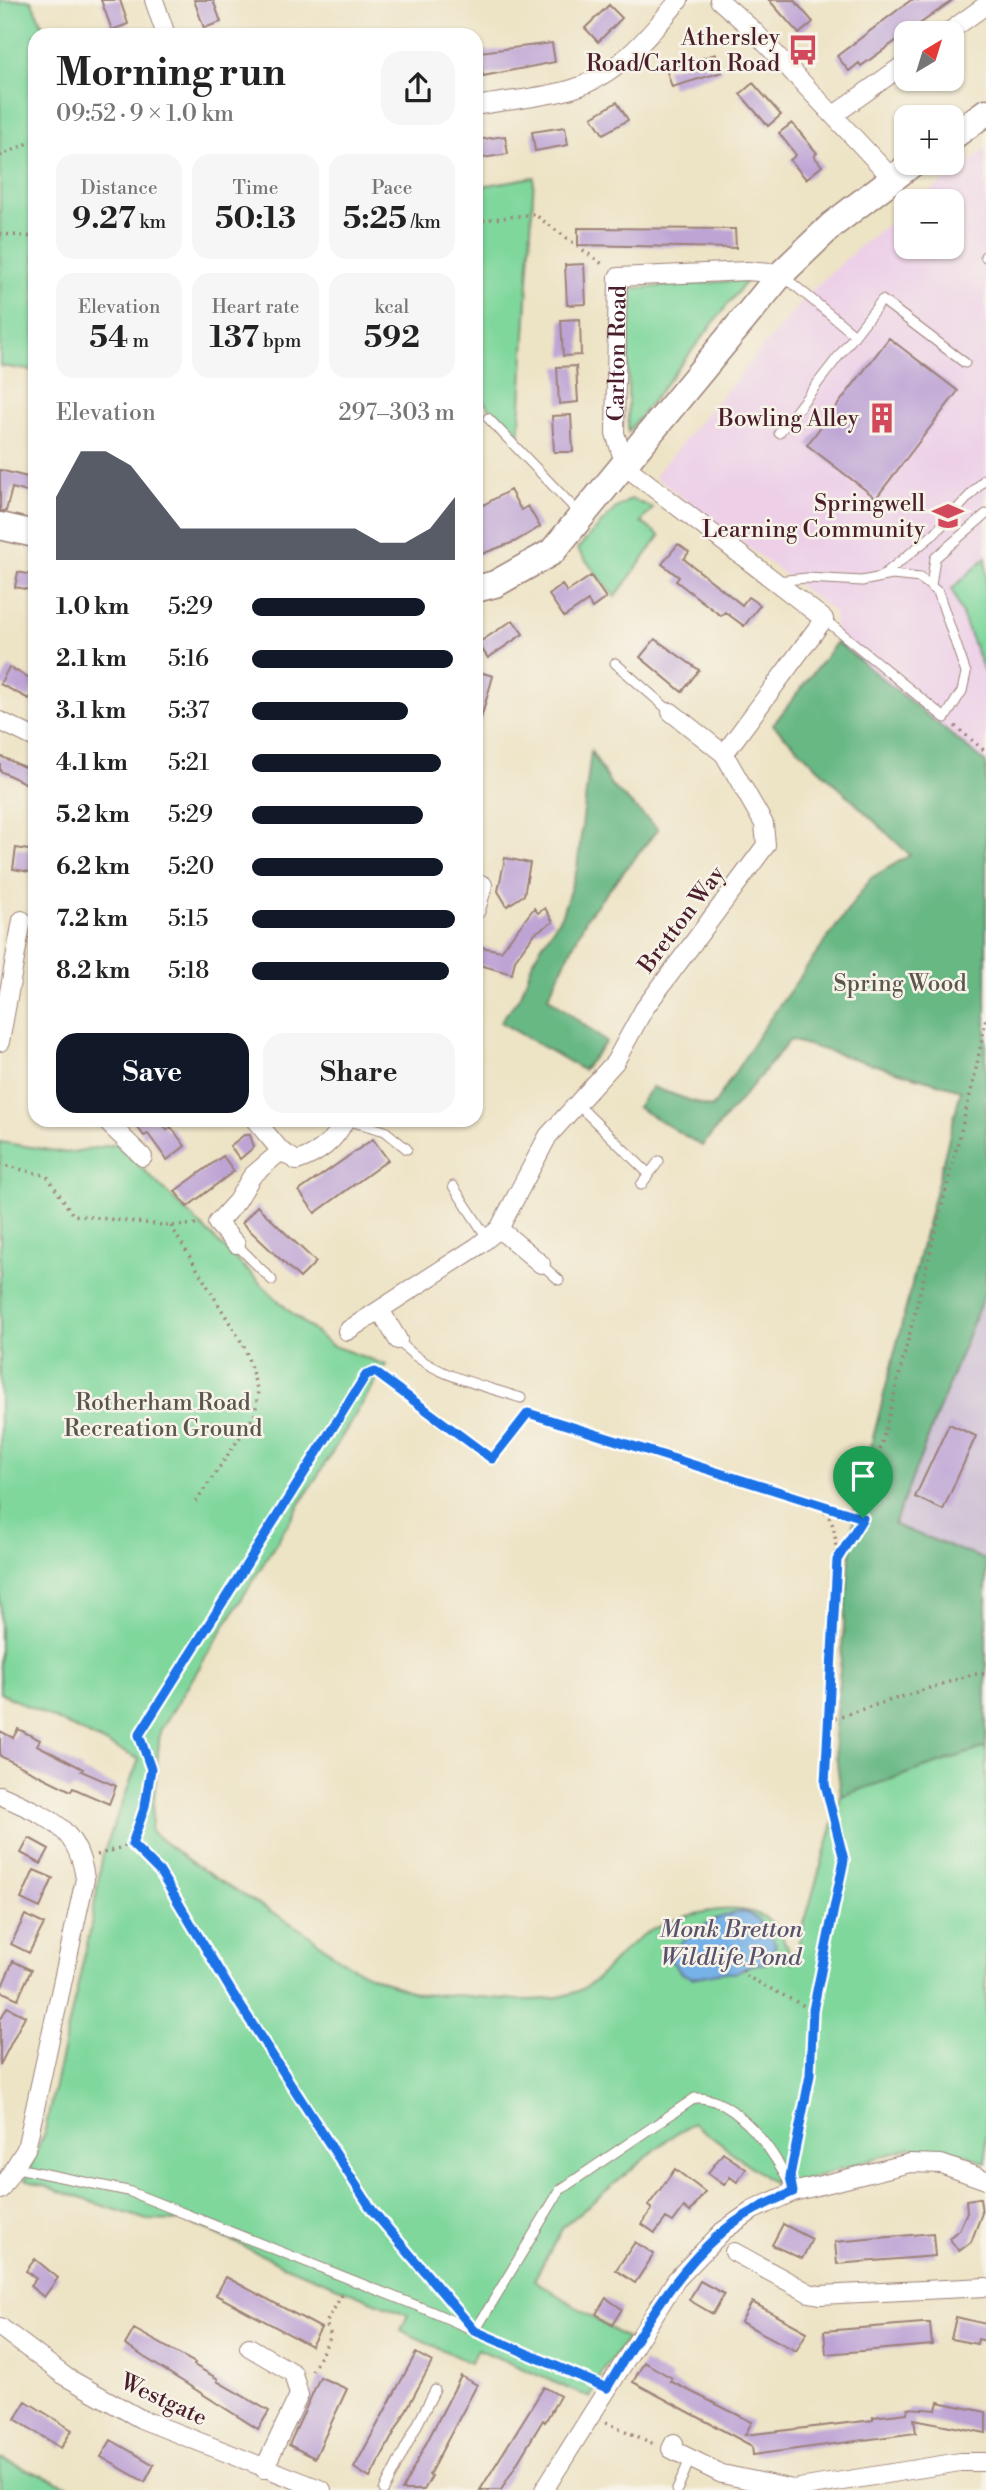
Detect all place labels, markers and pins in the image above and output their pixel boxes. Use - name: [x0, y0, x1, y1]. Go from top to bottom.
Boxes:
- place label: Athersley Road/Carlton Road: [586, 24, 781, 78]
- bus stop icon: Athersley Road/Carlton Road: [786, 33, 820, 67]
- building icon: Bowling Alley: [865, 401, 899, 435]
- place label: Bowling Alley: [717, 405, 860, 433]
- place label: Springwell Learning Community: [702, 490, 926, 544]
- school or university icon: Springwell Learning Community: [931, 499, 965, 533]
- pin: [833, 1446, 893, 1518]

